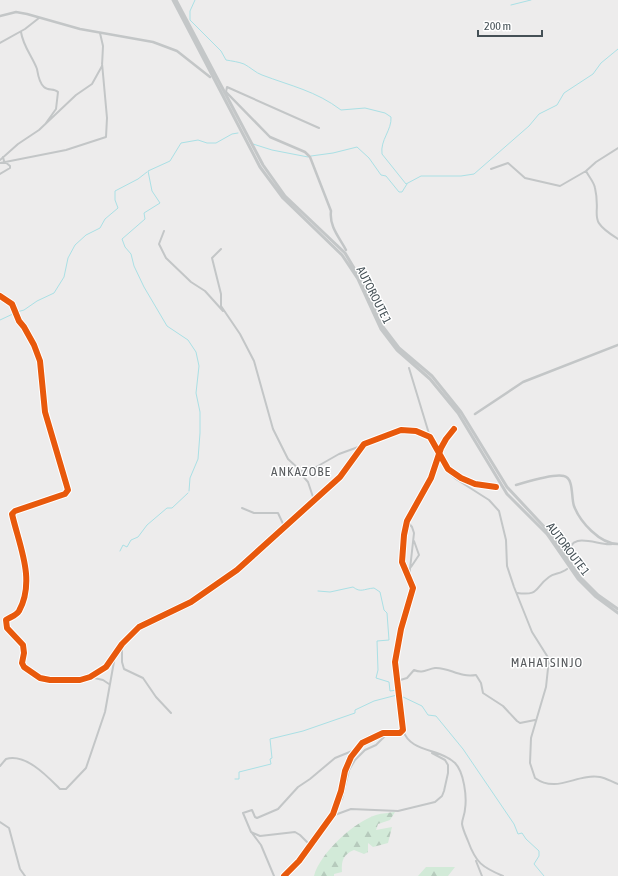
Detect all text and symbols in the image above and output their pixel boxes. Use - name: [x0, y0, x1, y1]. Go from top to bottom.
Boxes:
- scale bar: [478, 12, 542, 38]
- text: 200 m: [484, 19, 511, 33]
- street label: AUTOROUTE 1: [354, 264, 395, 326]
- district label: ANKAZOBE: [271, 464, 331, 479]
- street label: AUTOROUTE 1: [544, 520, 593, 579]
- district label: MAHATSINJO: [511, 655, 583, 670]

